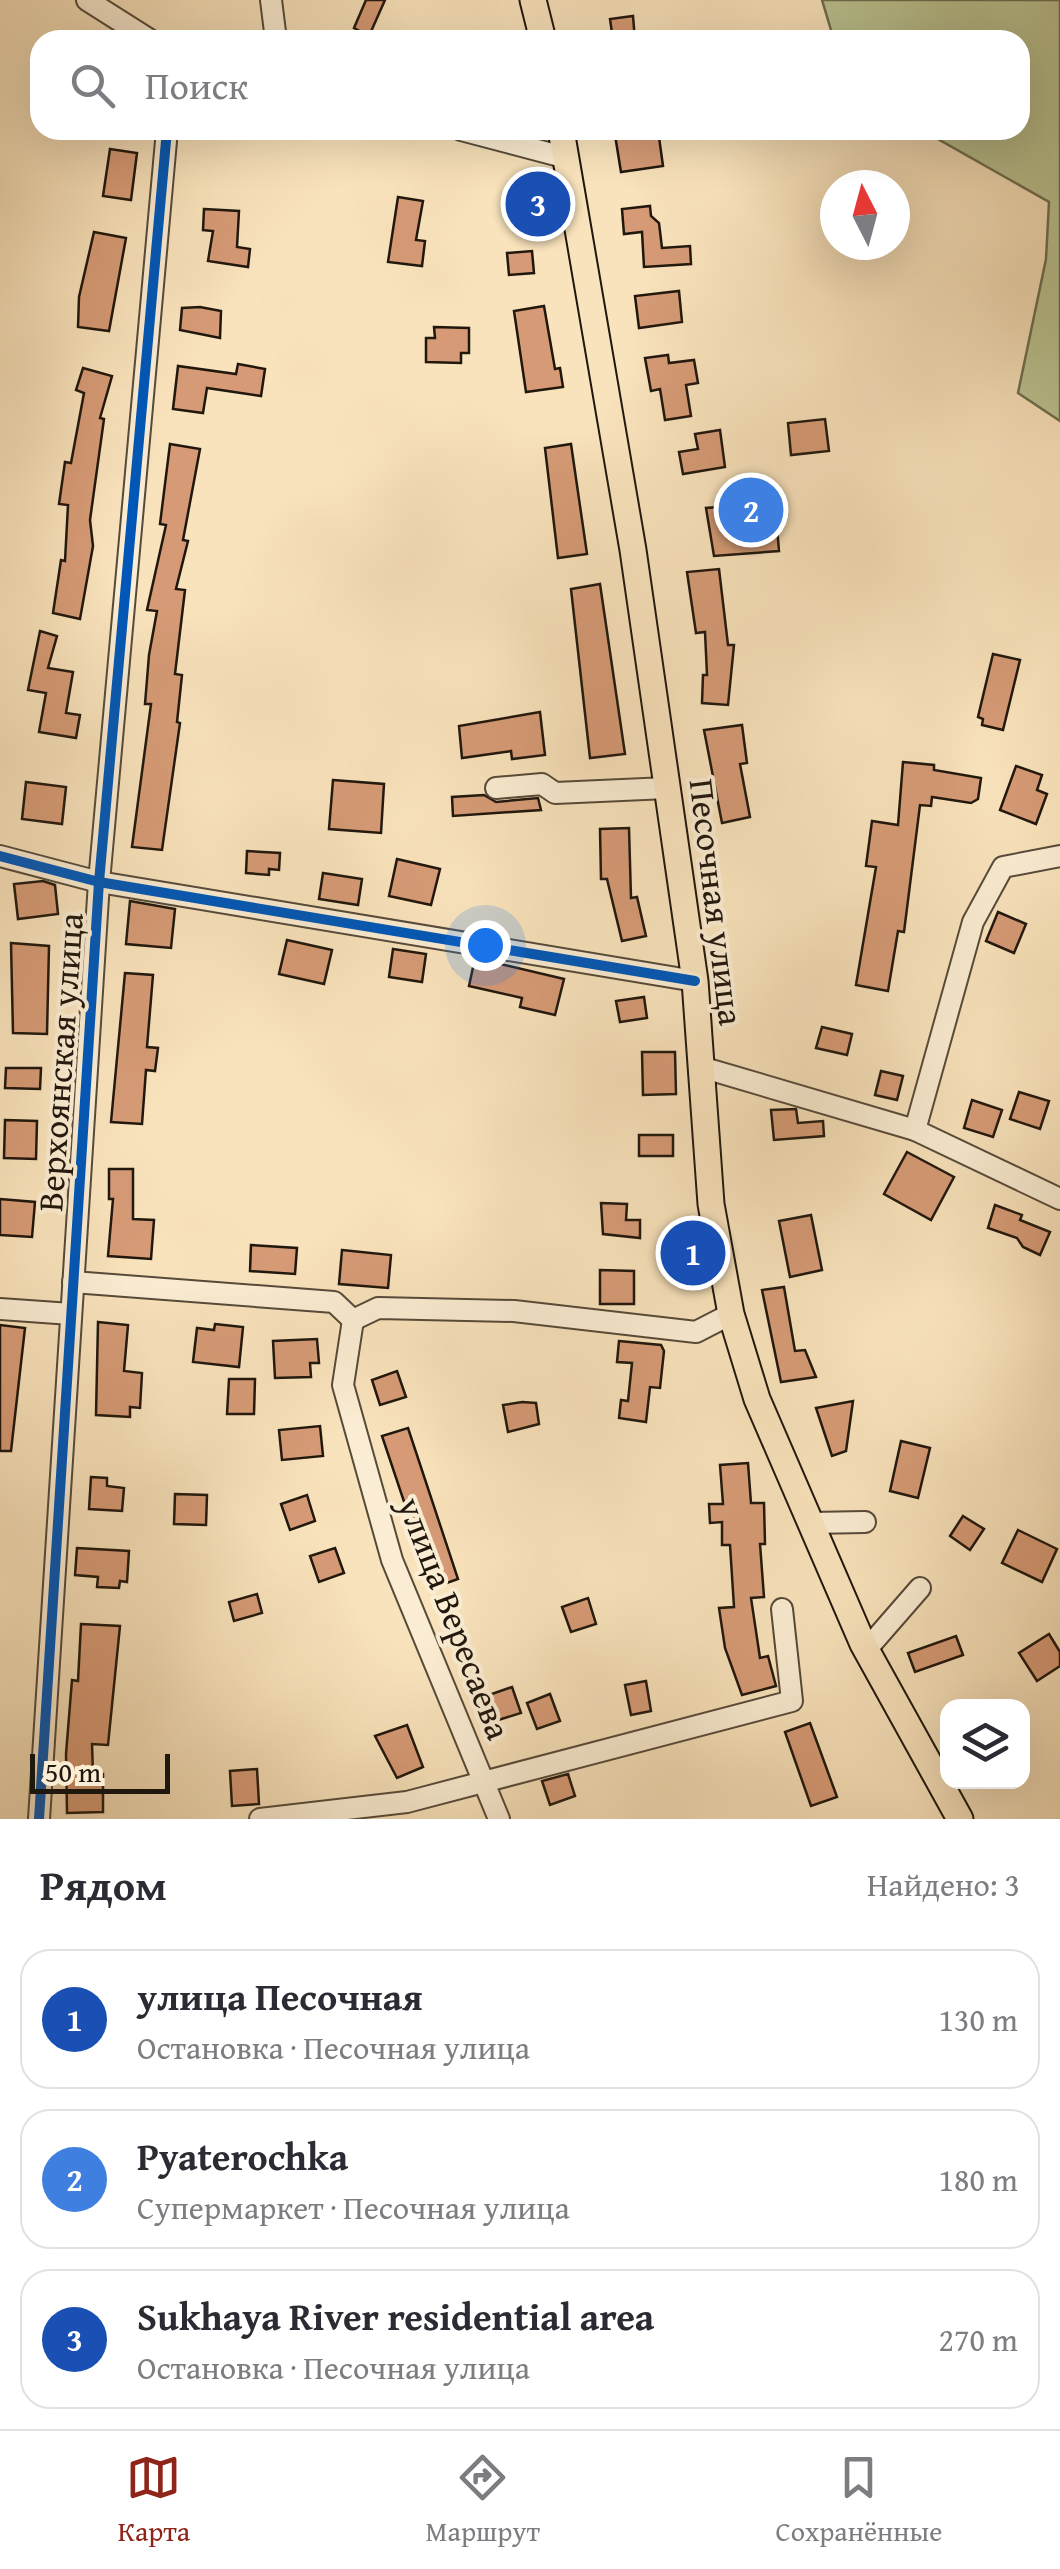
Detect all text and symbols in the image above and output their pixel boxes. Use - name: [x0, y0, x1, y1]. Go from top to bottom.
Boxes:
- search box: [30, 30, 1030, 140]
- text: Поиск: [145, 57, 248, 113]
- icon: search: [65, 58, 120, 113]
- pin: 3: [506, 166, 570, 242]
- north arrow: [820, 170, 910, 260]
- pin: 2: [718, 472, 784, 548]
- street label: Песочная улица: [677, 776, 757, 1028]
- street label: Верхоянская улица: [24, 911, 96, 1213]
- your location: [460, 920, 511, 971]
- pin: 1: [660, 1216, 726, 1290]
- street label: улица Вересаева: [385, 1488, 525, 1747]
- map controls: [940, 1699, 1030, 1789]
- button: layers: [940, 1699, 1030, 1789]
- scale bar: [30, 1749, 170, 1793]
- text: 50 m: [45, 1751, 101, 1792]
- text: Рядом: [40, 1854, 167, 1915]
- text: Найдено: 3: [867, 1861, 1020, 1908]
- text: улица Песочная: [137, 1968, 423, 2024]
- text: 1: [66, 1996, 83, 2043]
- text: 130 m: [939, 1996, 1018, 2043]
- text: Остановка · Песочная улица: [137, 2024, 530, 2071]
- text: Pyaterochka: [137, 2128, 348, 2184]
- text: 2: [66, 2156, 83, 2203]
- text: 180 m: [939, 2156, 1018, 2203]
- text: Супермаркет · Песочная улица: [137, 2184, 570, 2231]
- text: Sukhaya River residential area: [137, 2288, 654, 2344]
- text: 3: [66, 2316, 83, 2363]
- text: 270 m: [939, 2316, 1018, 2363]
- text: Остановка · Песочная улица: [137, 2344, 530, 2391]
- tab: Карта: [118, 2450, 190, 2551]
- tab: Маршрут: [426, 2450, 540, 2551]
- tab: Сохранённые: [775, 2450, 942, 2551]

